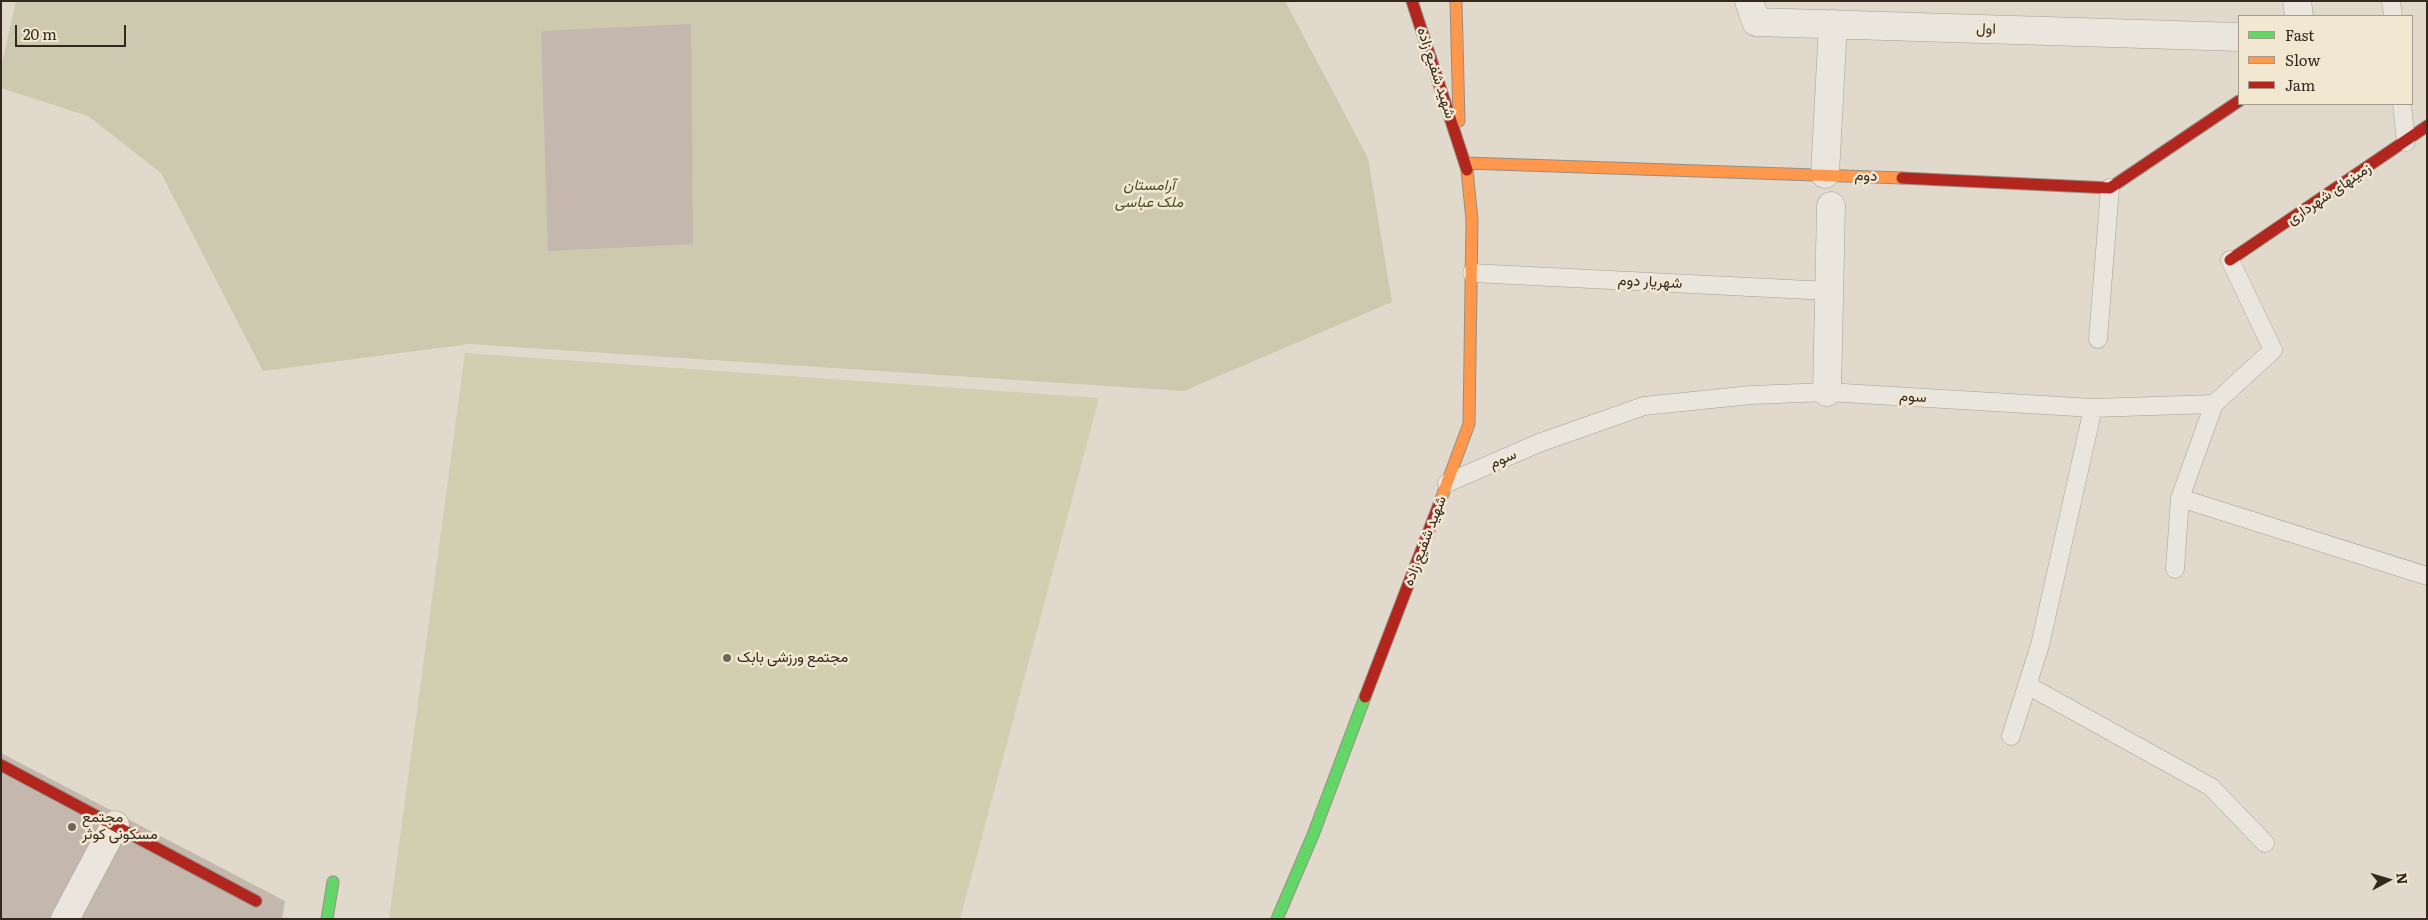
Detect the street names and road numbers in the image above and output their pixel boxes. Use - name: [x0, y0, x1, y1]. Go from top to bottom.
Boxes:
- street label: اول: [1976, 20, 1996, 38]
- street label: شهید شفیع زاده: [1413, 25, 1459, 121]
- street label: زمینهای شهرداری: [2283, 159, 2375, 229]
- street label: دوم: [1854, 166, 1878, 186]
- street label: شهریار دوم: [1617, 271, 1683, 293]
- street label: سوم: [1899, 387, 1927, 407]
- street label: سوم: [1487, 445, 1519, 473]
- street label: شهید شفیع زاده: [1400, 493, 1450, 589]

